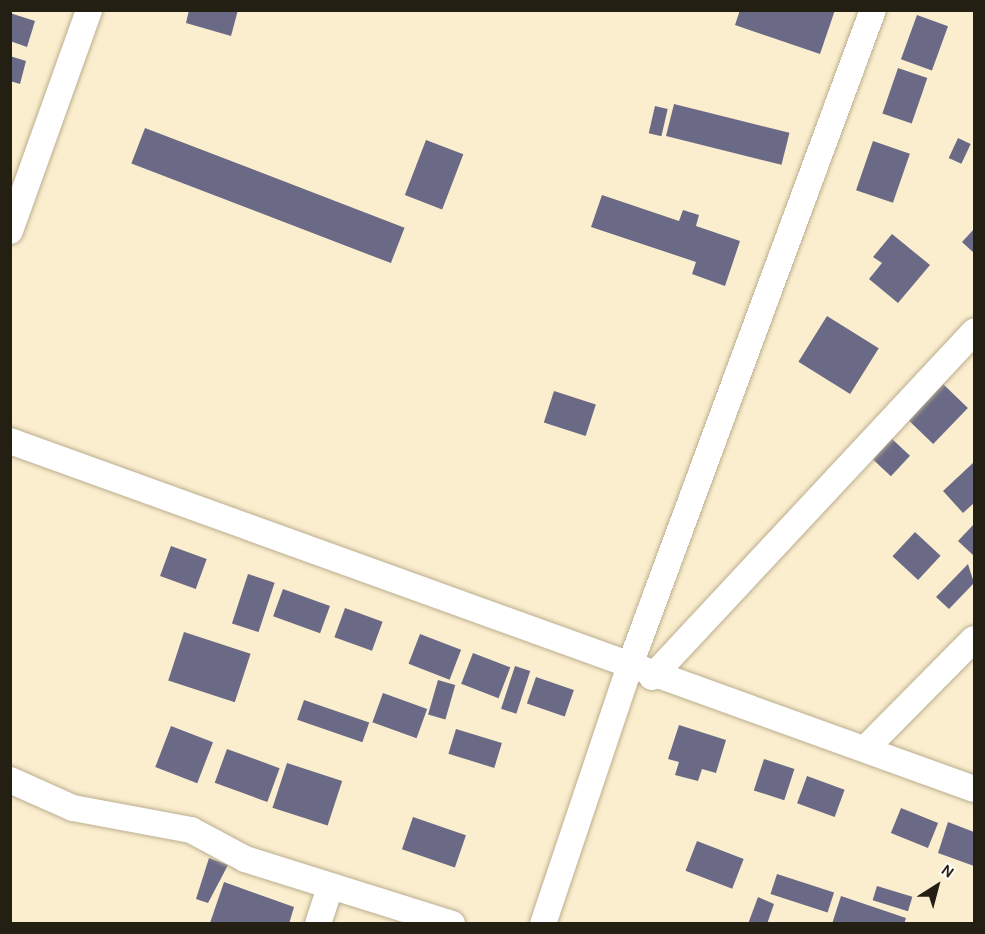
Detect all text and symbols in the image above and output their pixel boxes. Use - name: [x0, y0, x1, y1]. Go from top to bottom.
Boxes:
- north arrow: [907, 856, 967, 916]
- text: N: [938, 860, 958, 882]

